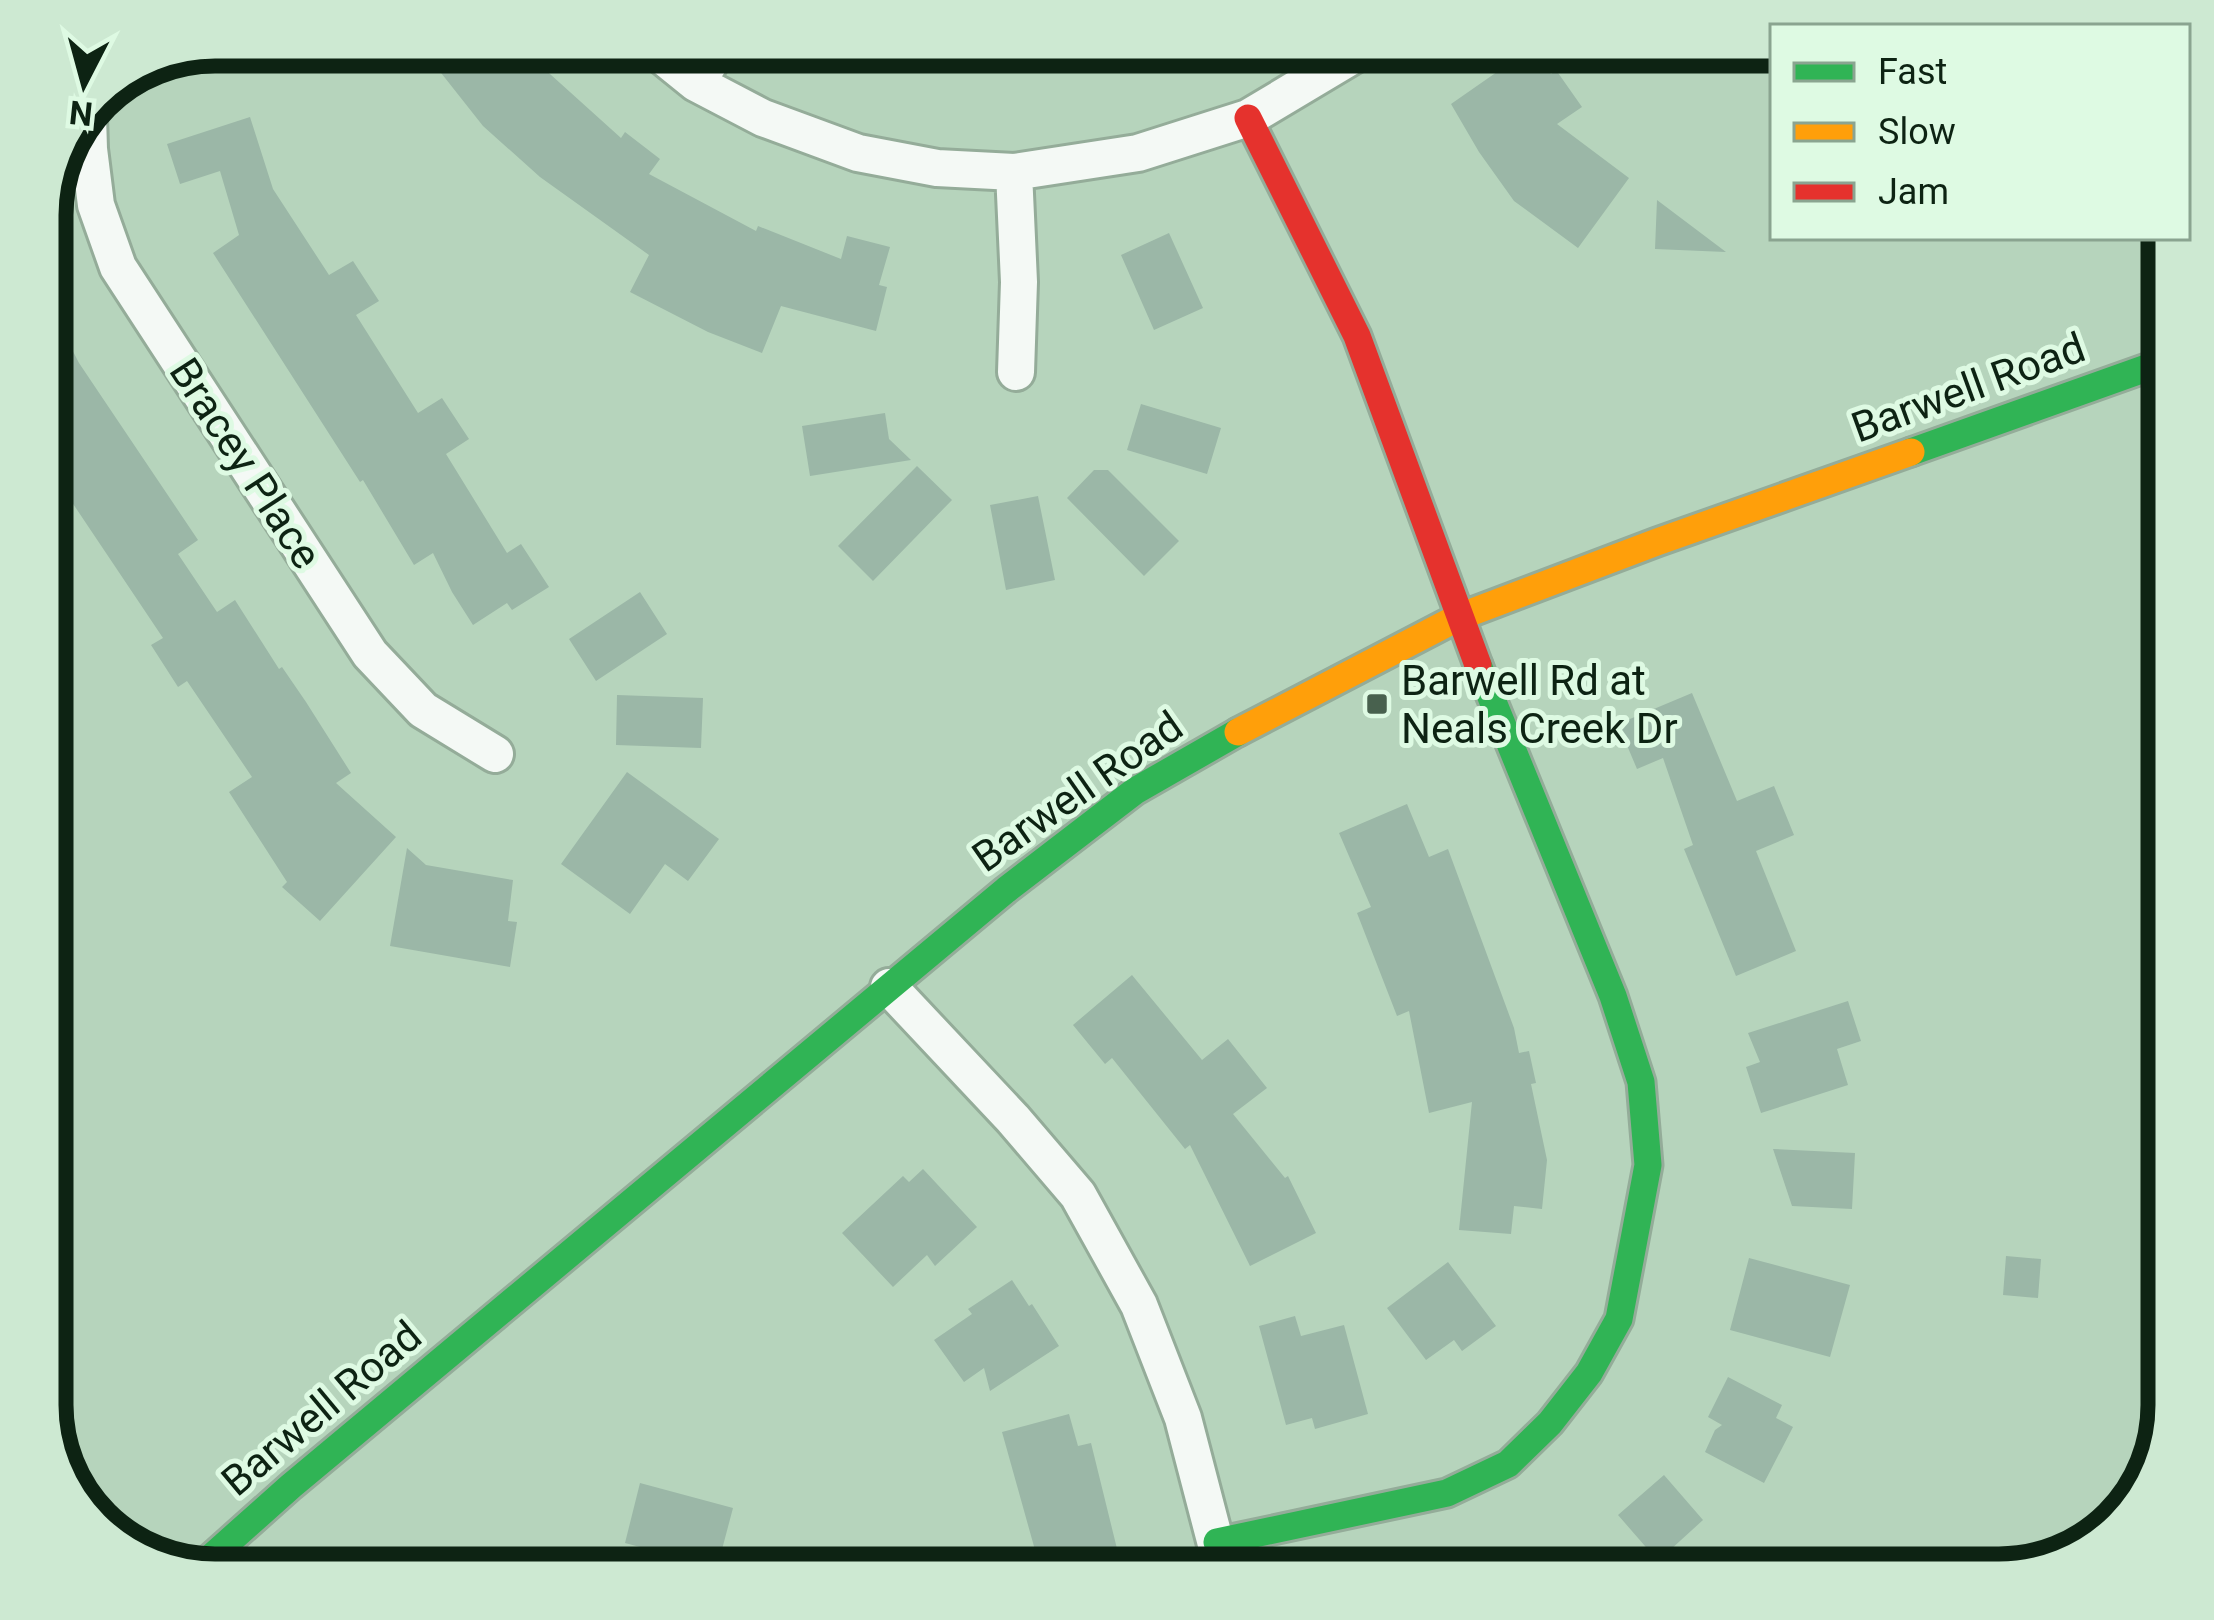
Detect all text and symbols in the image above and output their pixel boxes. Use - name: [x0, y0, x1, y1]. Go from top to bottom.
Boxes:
- north arrow: [24, 24, 144, 144]
- legend: [1770, 24, 2190, 240]
- text: Fast: [1878, 51, 1947, 93]
- text: N: [67, 93, 95, 134]
- text: Slow: [1878, 111, 1956, 153]
- text: Jam: [1878, 171, 1949, 213]
- street label: Barwell Road: [1845, 323, 2091, 452]
- street label: Bracey Place: [160, 349, 332, 577]
- place label: Barwell Rd at Neals Creek Dr: [1401, 656, 1678, 753]
- marker: Barwell Rd at Neals Creek Dr: [1364, 691, 1390, 717]
- street label: Barwell Road: [963, 701, 1192, 882]
- street label: Barwell Road: [212, 1311, 431, 1506]

